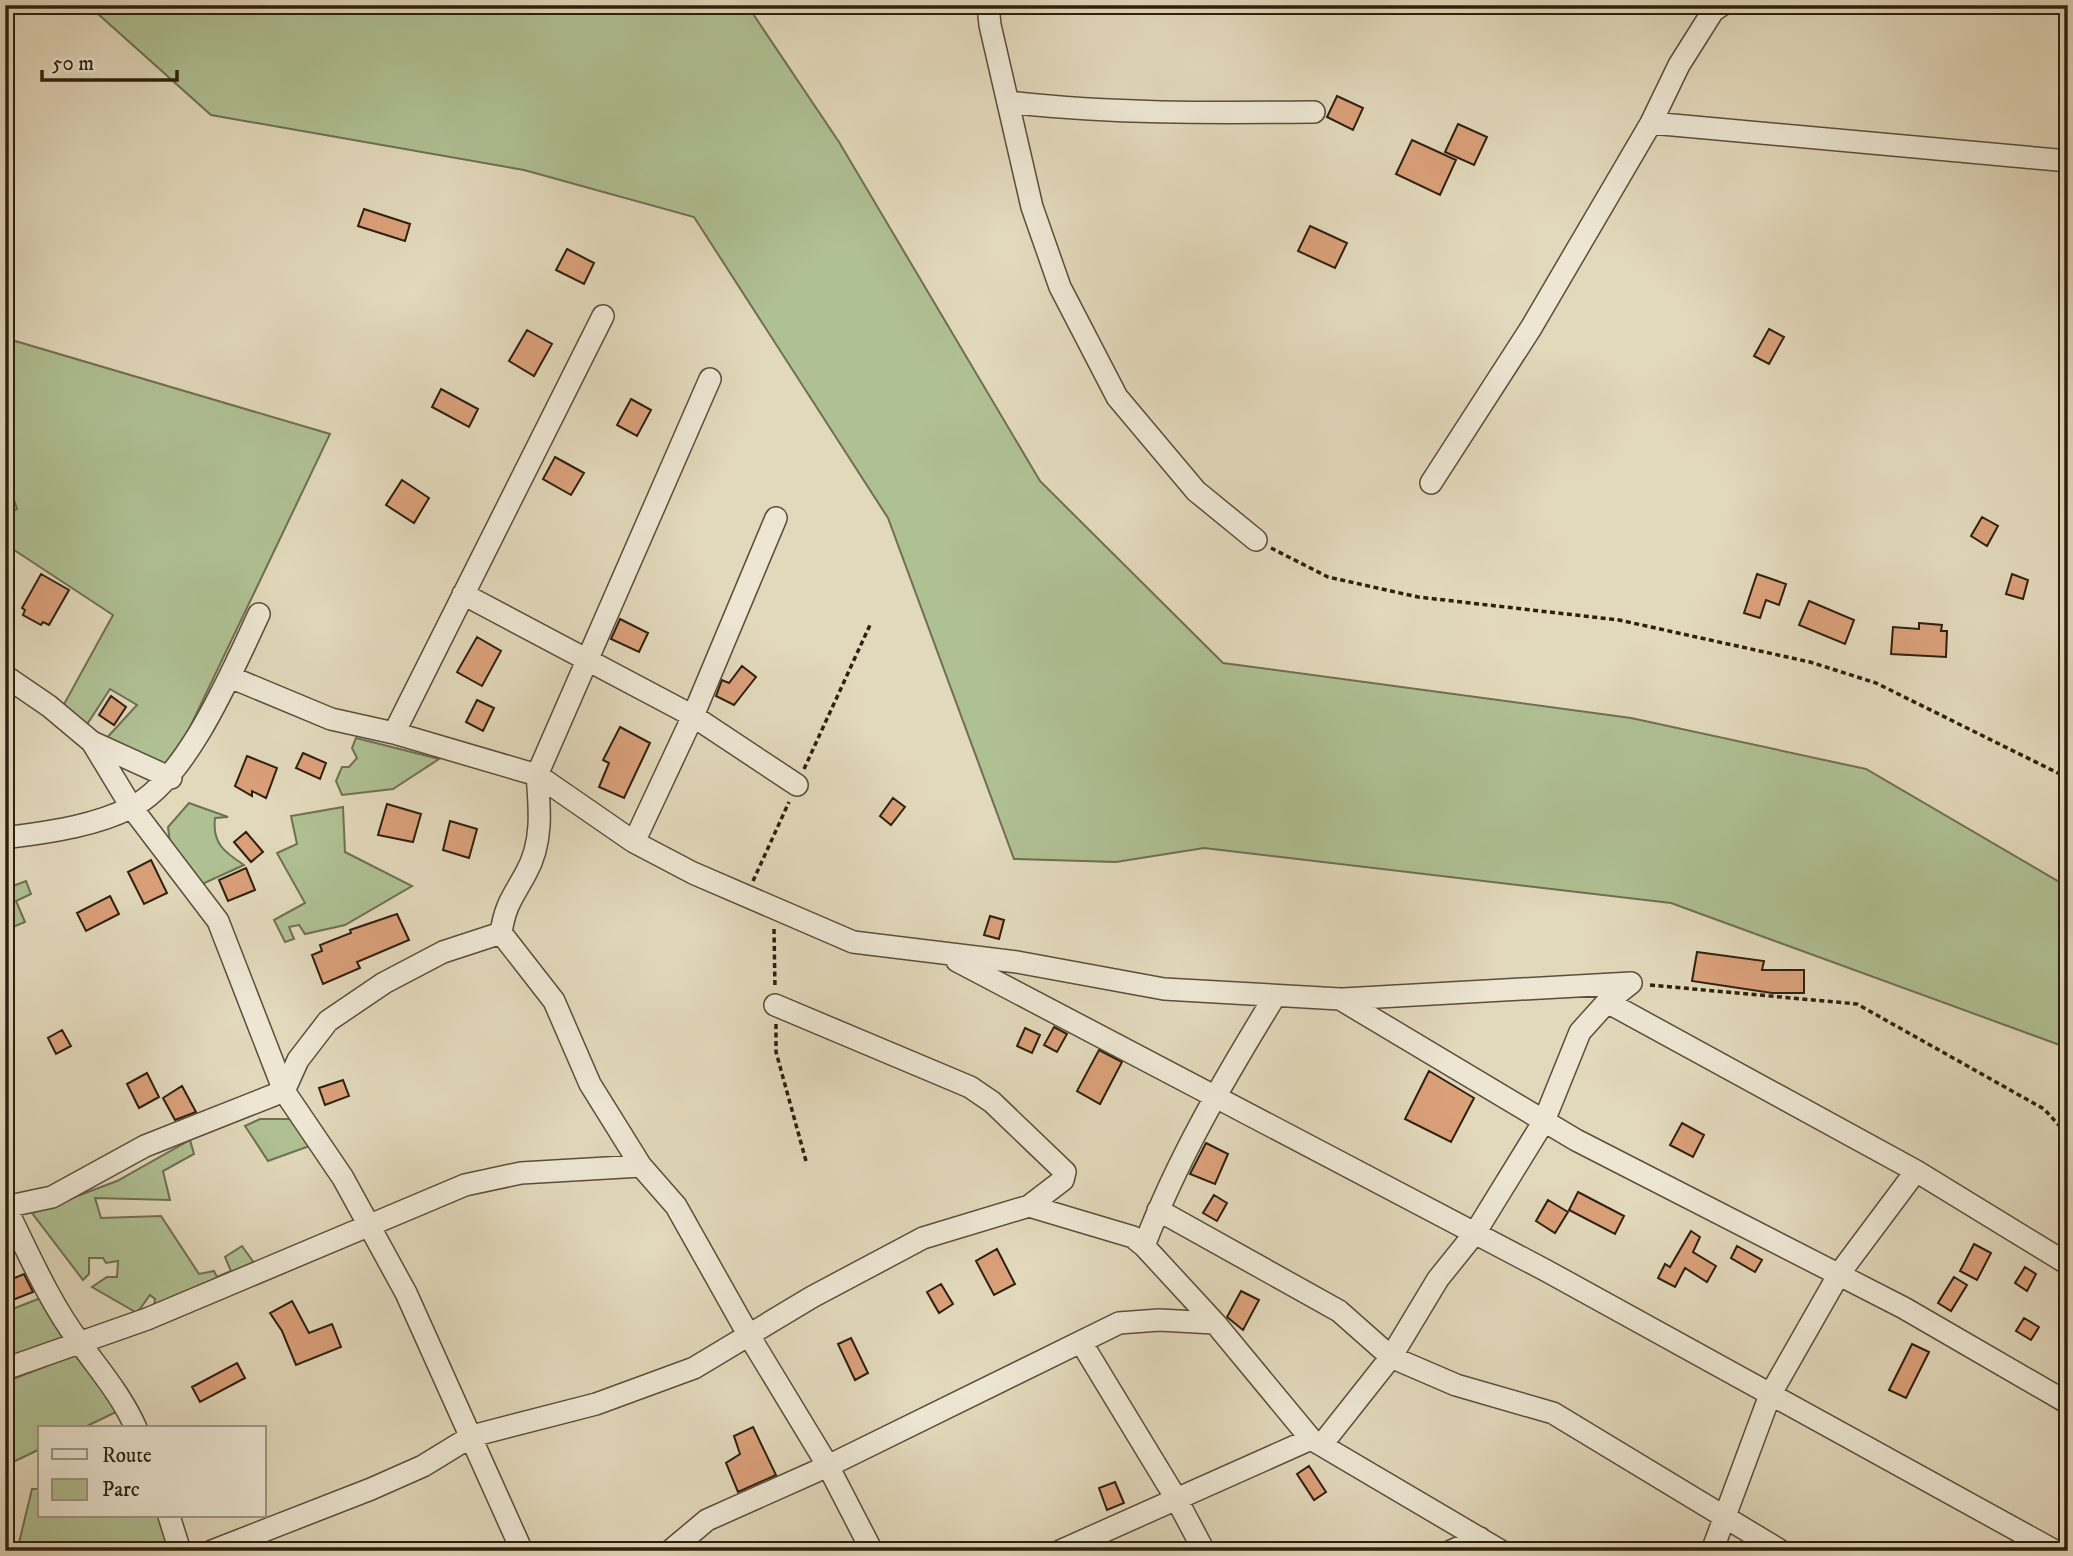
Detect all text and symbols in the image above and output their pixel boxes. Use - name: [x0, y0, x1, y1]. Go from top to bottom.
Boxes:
- scale bar: [42, 38, 177, 82]
- text: 50 m: [52, 51, 94, 77]
- legend: [38, 1426, 266, 1518]
- text: Route: [102, 1443, 152, 1469]
- text: Parc: [102, 1477, 140, 1503]

